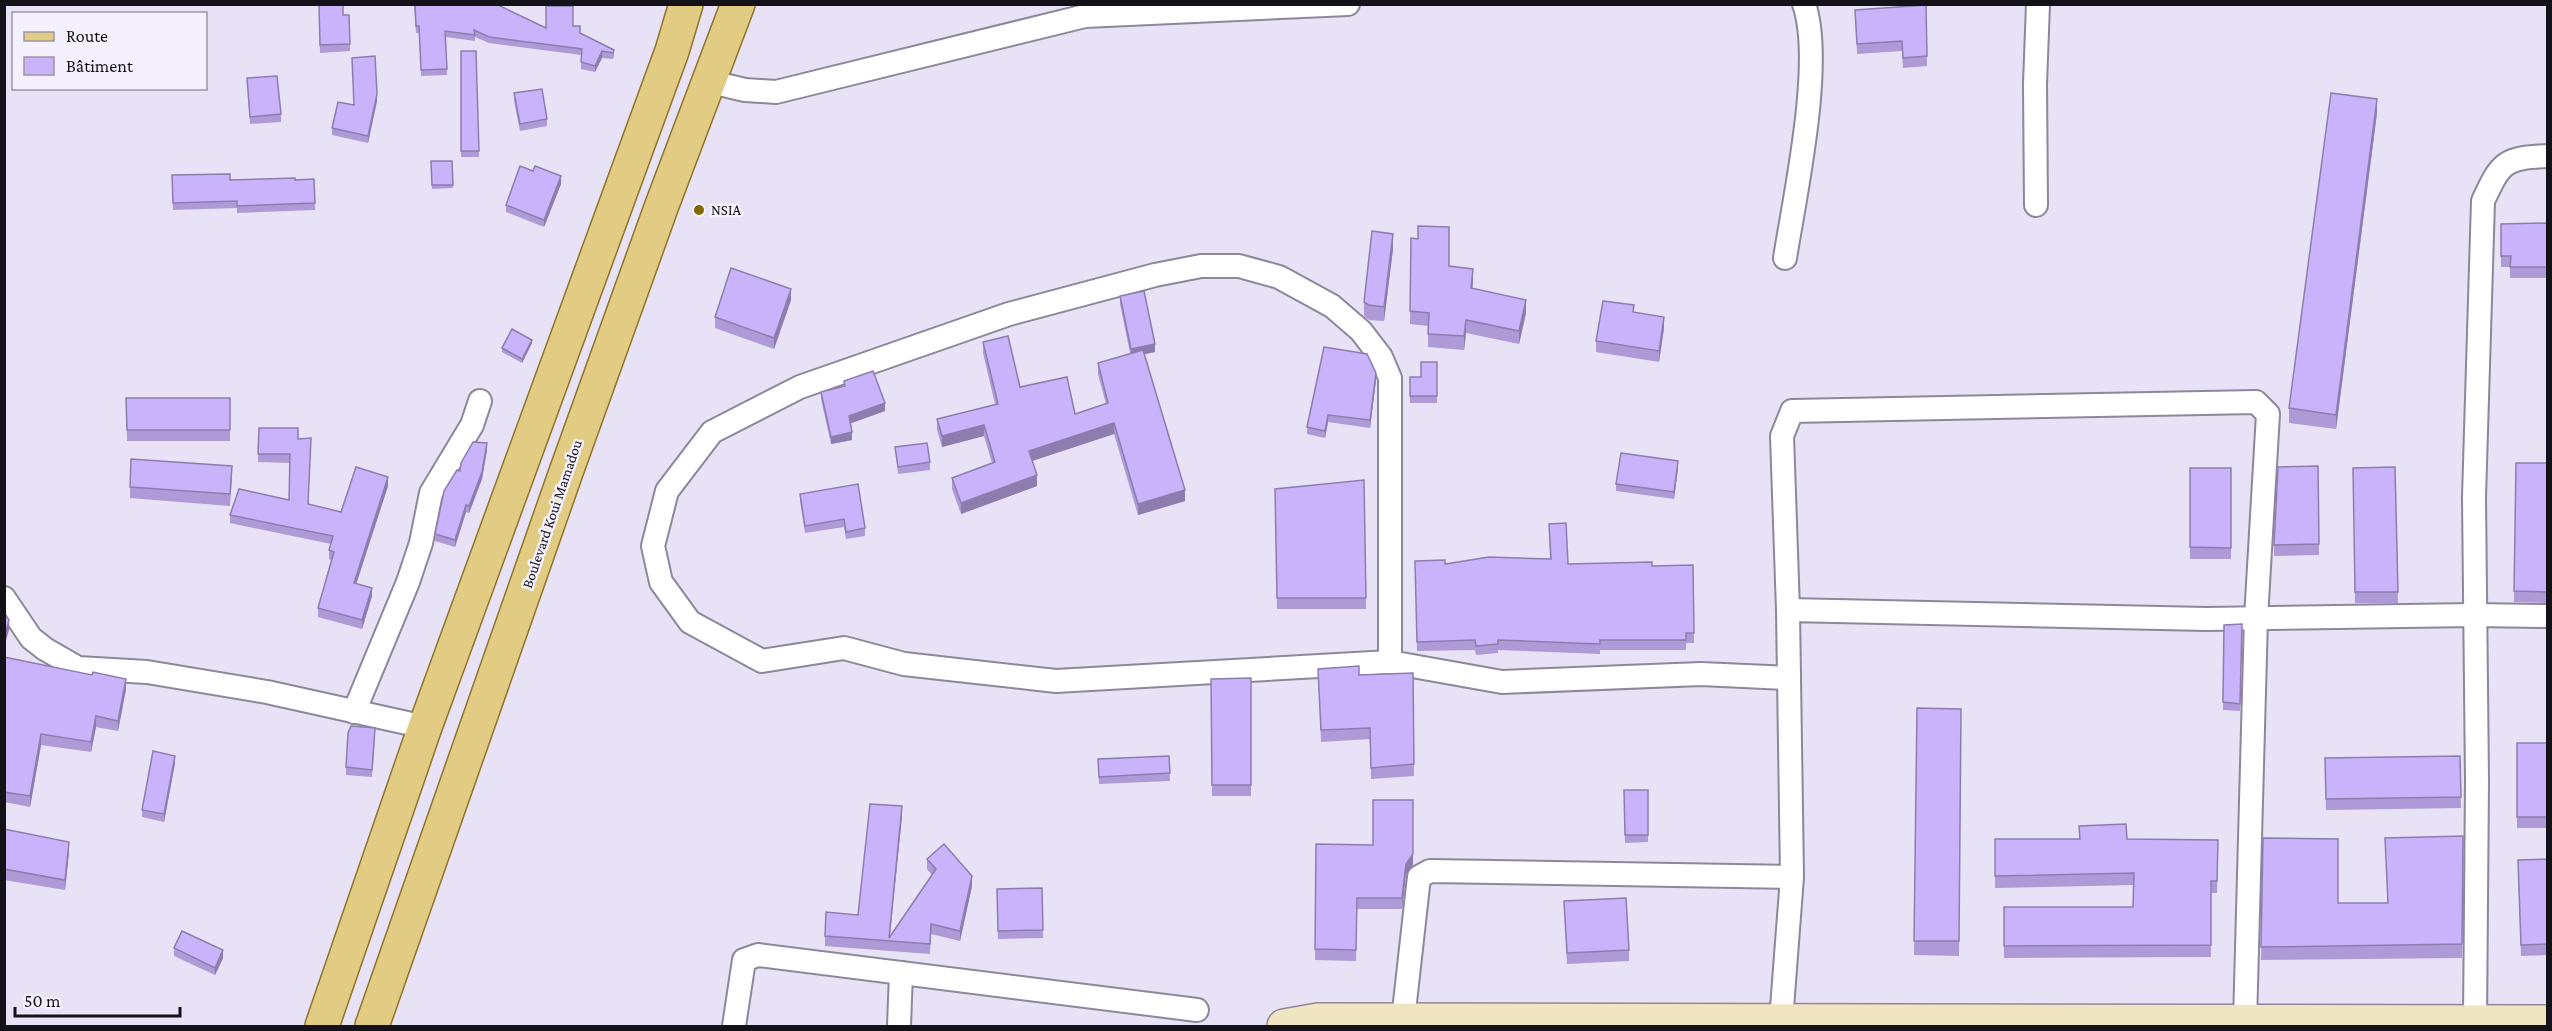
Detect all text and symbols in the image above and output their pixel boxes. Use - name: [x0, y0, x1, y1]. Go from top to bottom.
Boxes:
- legend: [12, 12, 207, 90]
- text: Route: [66, 26, 108, 46]
- text: Bâtiment: [66, 56, 134, 76]
- place label: NSIA: [711, 202, 741, 218]
- marker: NSIA: [692, 203, 706, 217]
- street label: Boulevard Koui Mamadou: [519, 438, 585, 590]
- scale bar: [15, 980, 180, 1018]
- text: 50 m: [24, 991, 61, 1011]

